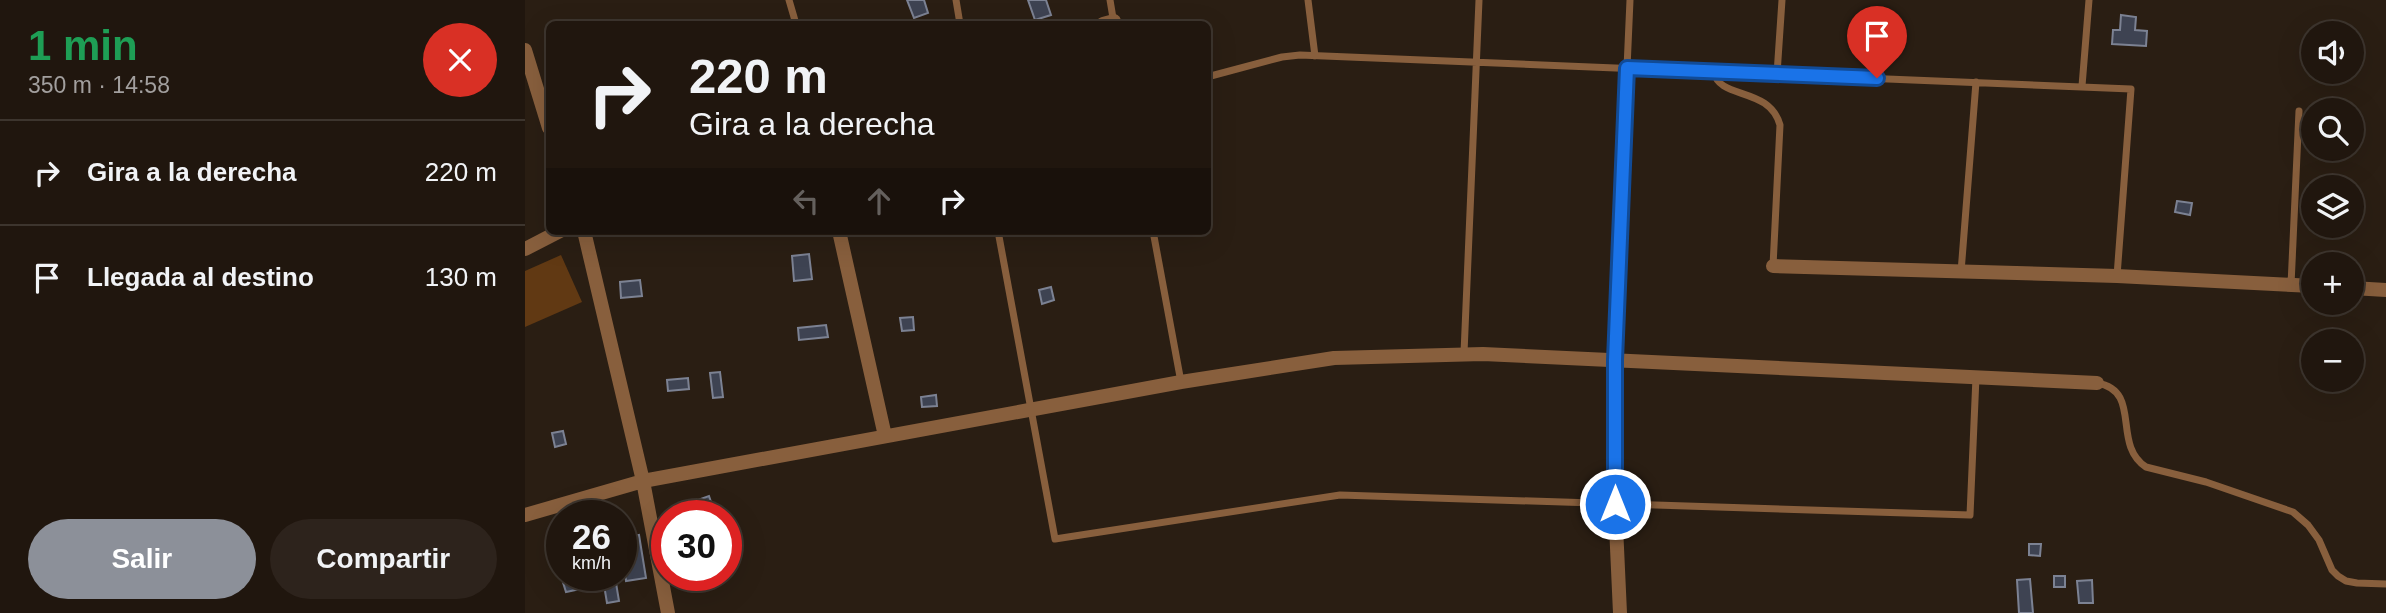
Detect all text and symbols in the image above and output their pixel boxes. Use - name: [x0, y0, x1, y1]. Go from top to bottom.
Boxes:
- pin: [1847, 6, 1907, 78]
- icon: arrive: [1858, 17, 1896, 55]
- map controls: [2301, 21, 2364, 392]
- button: sound: [2301, 21, 2364, 84]
- text: 1 min: [28, 22, 138, 69]
- button: close: [423, 23, 497, 97]
- icon: right: [574, 49, 665, 140]
- text: 220 m: [689, 49, 828, 103]
- text: 350 m · 14:58: [28, 72, 170, 98]
- button: search: [2301, 98, 2364, 161]
- text: Gira a la derecha: [689, 106, 934, 142]
- icon: right: [28, 154, 66, 192]
- text: Gira a la derecha: [87, 157, 297, 187]
- text: 220 m: [425, 157, 497, 187]
- button: layers: [2301, 175, 2364, 238]
- icon: left: [787, 182, 825, 220]
- icon: ahead: [860, 182, 898, 220]
- icon: right: [933, 182, 971, 220]
- button: +: [2301, 252, 2364, 315]
- icon: arrive: [28, 259, 66, 297]
- text: Llegada al destino: [87, 262, 314, 292]
- text: 130 m: [425, 262, 497, 292]
- button: −: [2301, 329, 2364, 392]
- position arrow: [1578, 467, 1652, 541]
- speed limit sign: 30: [651, 500, 742, 591]
- text: 26: [572, 517, 611, 556]
- button: Salir: [28, 519, 256, 599]
- button: Compartir: [270, 519, 497, 599]
- text: km/h: [572, 553, 611, 573]

